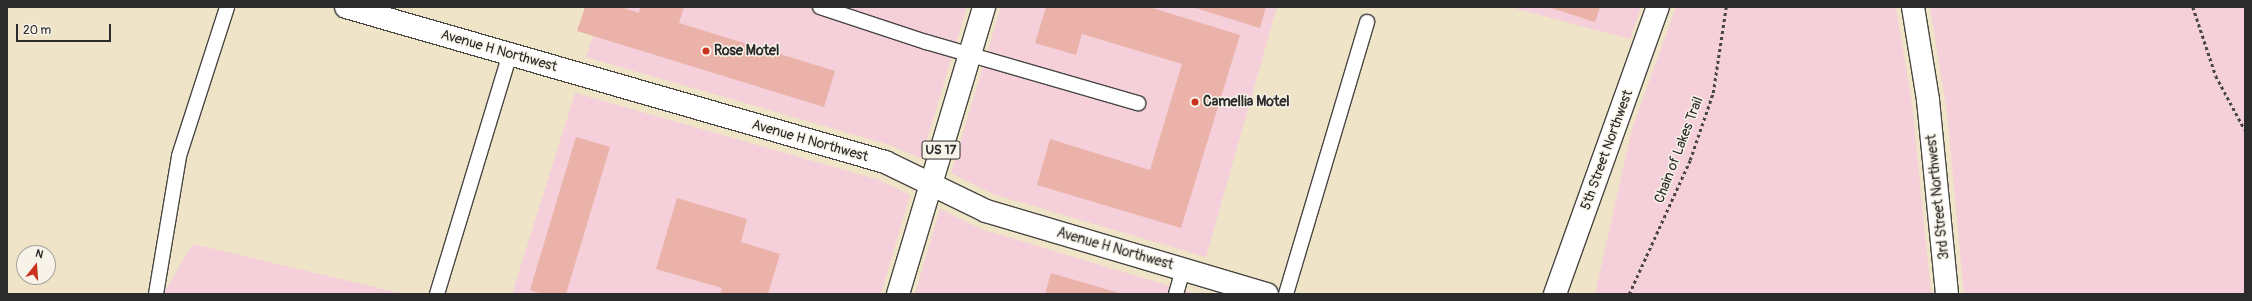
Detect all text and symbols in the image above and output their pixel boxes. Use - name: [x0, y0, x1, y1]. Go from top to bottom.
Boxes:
- scale bar: [18, 16, 113, 42]
- text: 20 m: [23, 23, 51, 38]
- street label: Avenue H Northwest: [439, 26, 559, 76]
- place label: Rose Motel: [714, 43, 779, 59]
- marker: Rose Motel: [701, 46, 711, 56]
- street label: 5th Street Northwest: [1578, 88, 1636, 212]
- place label: Camellia Motel: [1203, 94, 1290, 110]
- street label: Chain of Lakes Trail: [1651, 95, 1707, 205]
- marker: Camellia Motel: [1190, 97, 1200, 107]
- street label: Avenue H Northwest: [750, 116, 870, 166]
- street label: 3rd Street Northwest: [1923, 134, 1953, 260]
- road number: US 17: [921, 139, 961, 161]
- street label: Avenue H Northwest: [1055, 224, 1175, 274]
- north arrow: [16, 245, 56, 285]
- text: N: [34, 247, 45, 261]

